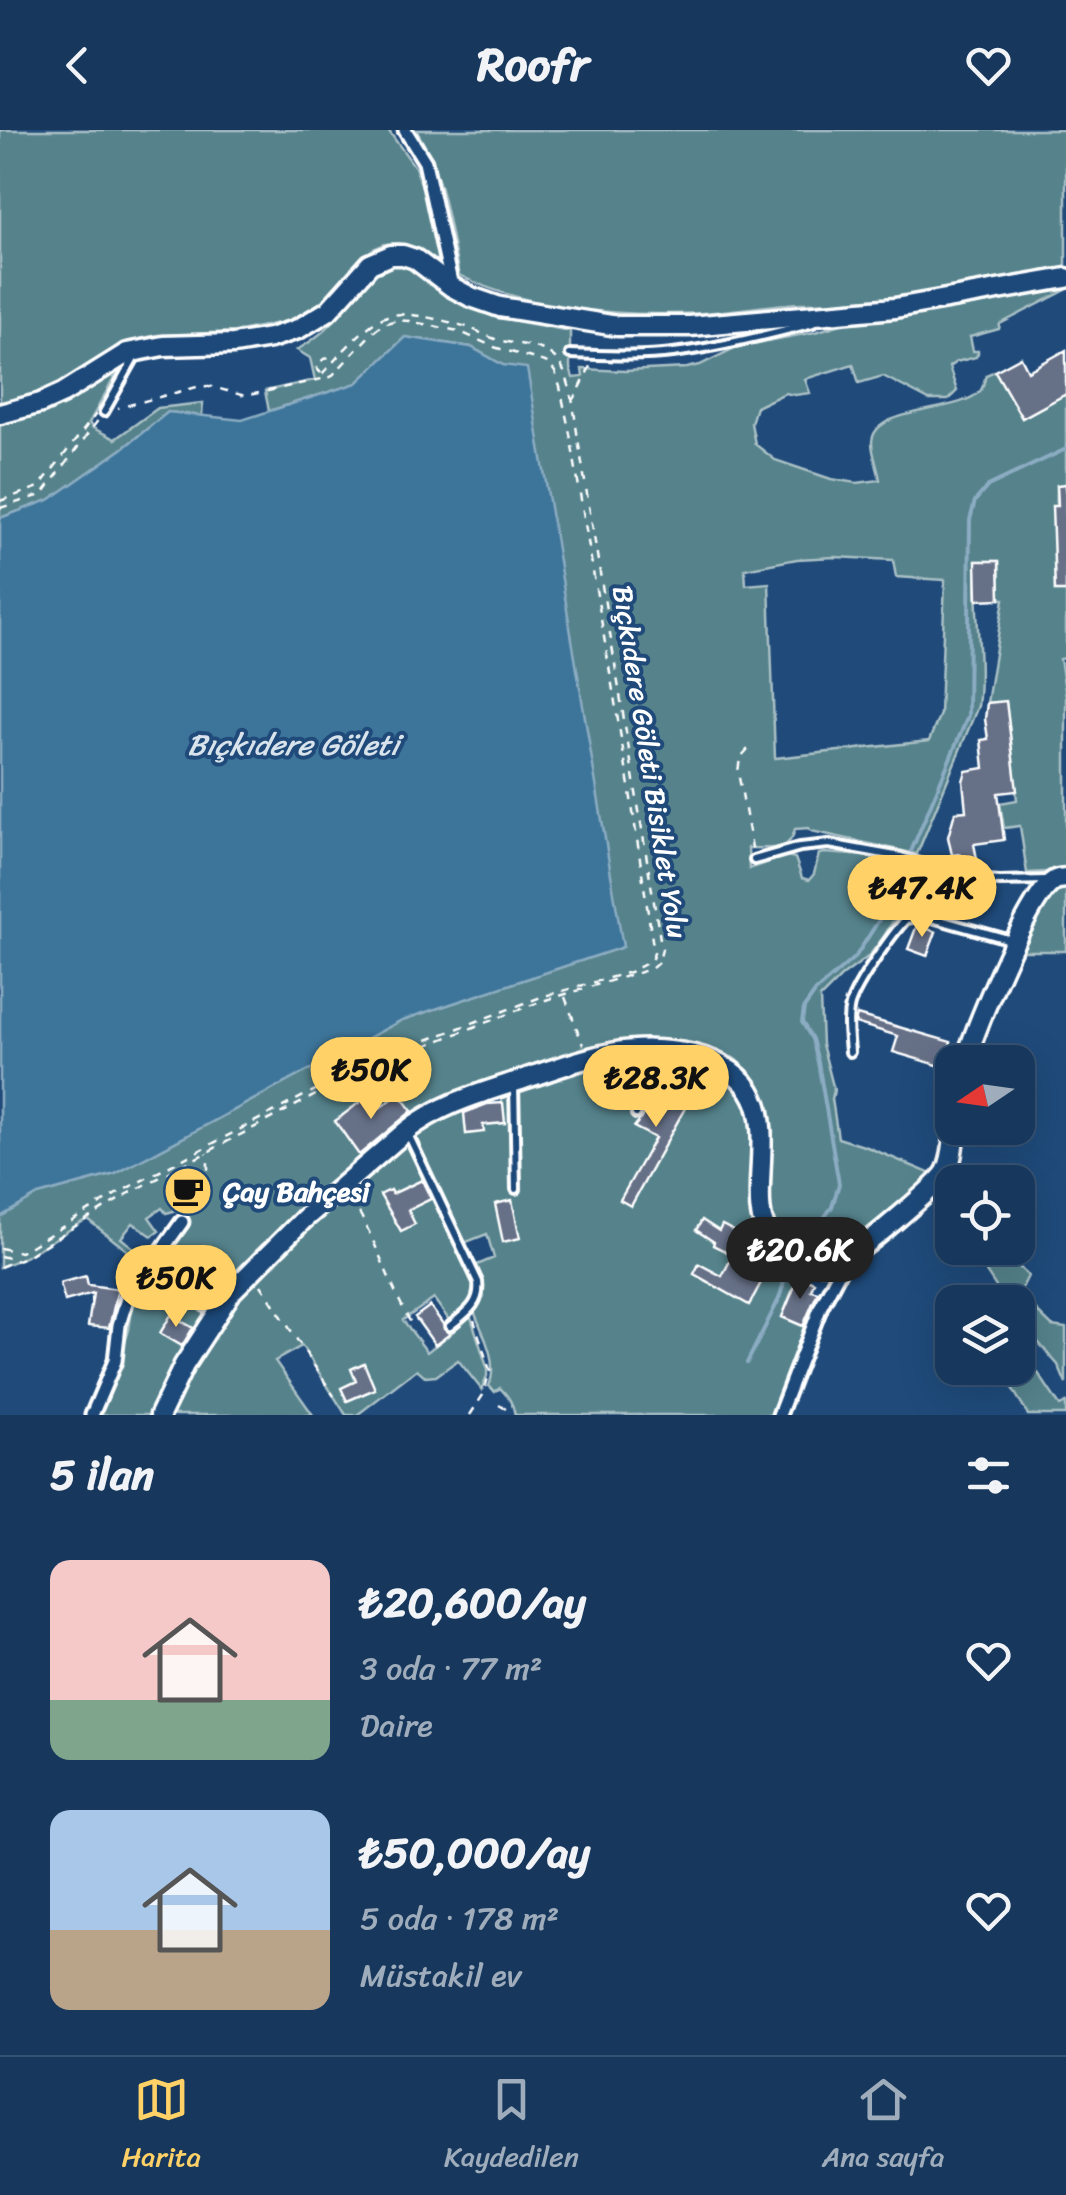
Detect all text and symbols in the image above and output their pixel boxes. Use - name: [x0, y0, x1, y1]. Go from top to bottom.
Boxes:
- text: Roofr: [477, 25, 589, 105]
- icon: back: [50, 38, 105, 93]
- icon: heart: [961, 38, 1016, 93]
- street label: Bıçkıdere Göleti Bisiklet Yolu: [598, 582, 702, 942]
- water label: Bıçkıdere Göleti: [187, 718, 404, 772]
- pin: ₺47.4K: [841, 855, 1003, 940]
- text: ₺47.4K: [869, 859, 975, 916]
- pin: ₺50K: [312, 1037, 430, 1122]
- text: ₺50K: [333, 1041, 409, 1098]
- pin: ₺28.3K: [575, 1045, 737, 1130]
- north arrow: [935, 1045, 1035, 1145]
- map controls: [935, 1045, 1035, 1385]
- text: ₺28.3K: [605, 1049, 707, 1106]
- cafe icon: Çay Bahçesi: [162, 1165, 214, 1217]
- button: locate: [935, 1165, 1035, 1265]
- place label: Çay Bahçesi: [222, 1167, 371, 1216]
- pin: ₺20.6K: [719, 1217, 881, 1302]
- text: ₺20.6K: [748, 1221, 852, 1278]
- pin: ₺50K: [117, 1245, 235, 1330]
- text: ₺50K: [138, 1249, 214, 1306]
- button: layers: [935, 1285, 1035, 1385]
- text: 5 ilan: [50, 1438, 154, 1512]
- icon: filters: [961, 1448, 1016, 1503]
- text: ₺20,600/ay: [360, 1566, 586, 1640]
- icon: home: [130, 1600, 250, 1720]
- icon: heart: [961, 1633, 1016, 1688]
- text: 3 oda · 77 m²: [360, 1640, 542, 1697]
- text: Daire: [360, 1697, 433, 1754]
- text: ₺50,000/ay: [360, 1816, 590, 1890]
- icon: home: [130, 1850, 250, 1970]
- icon: heart: [961, 1883, 1016, 1938]
- text: 5 oda · 178 m²: [360, 1890, 559, 1947]
- text: Müstakil ev: [360, 1947, 522, 2004]
- tab: Harita: [122, 2072, 201, 2181]
- tab: Kaydedilen: [444, 2072, 579, 2181]
- tab: Ana sayfa: [822, 2072, 944, 2181]

